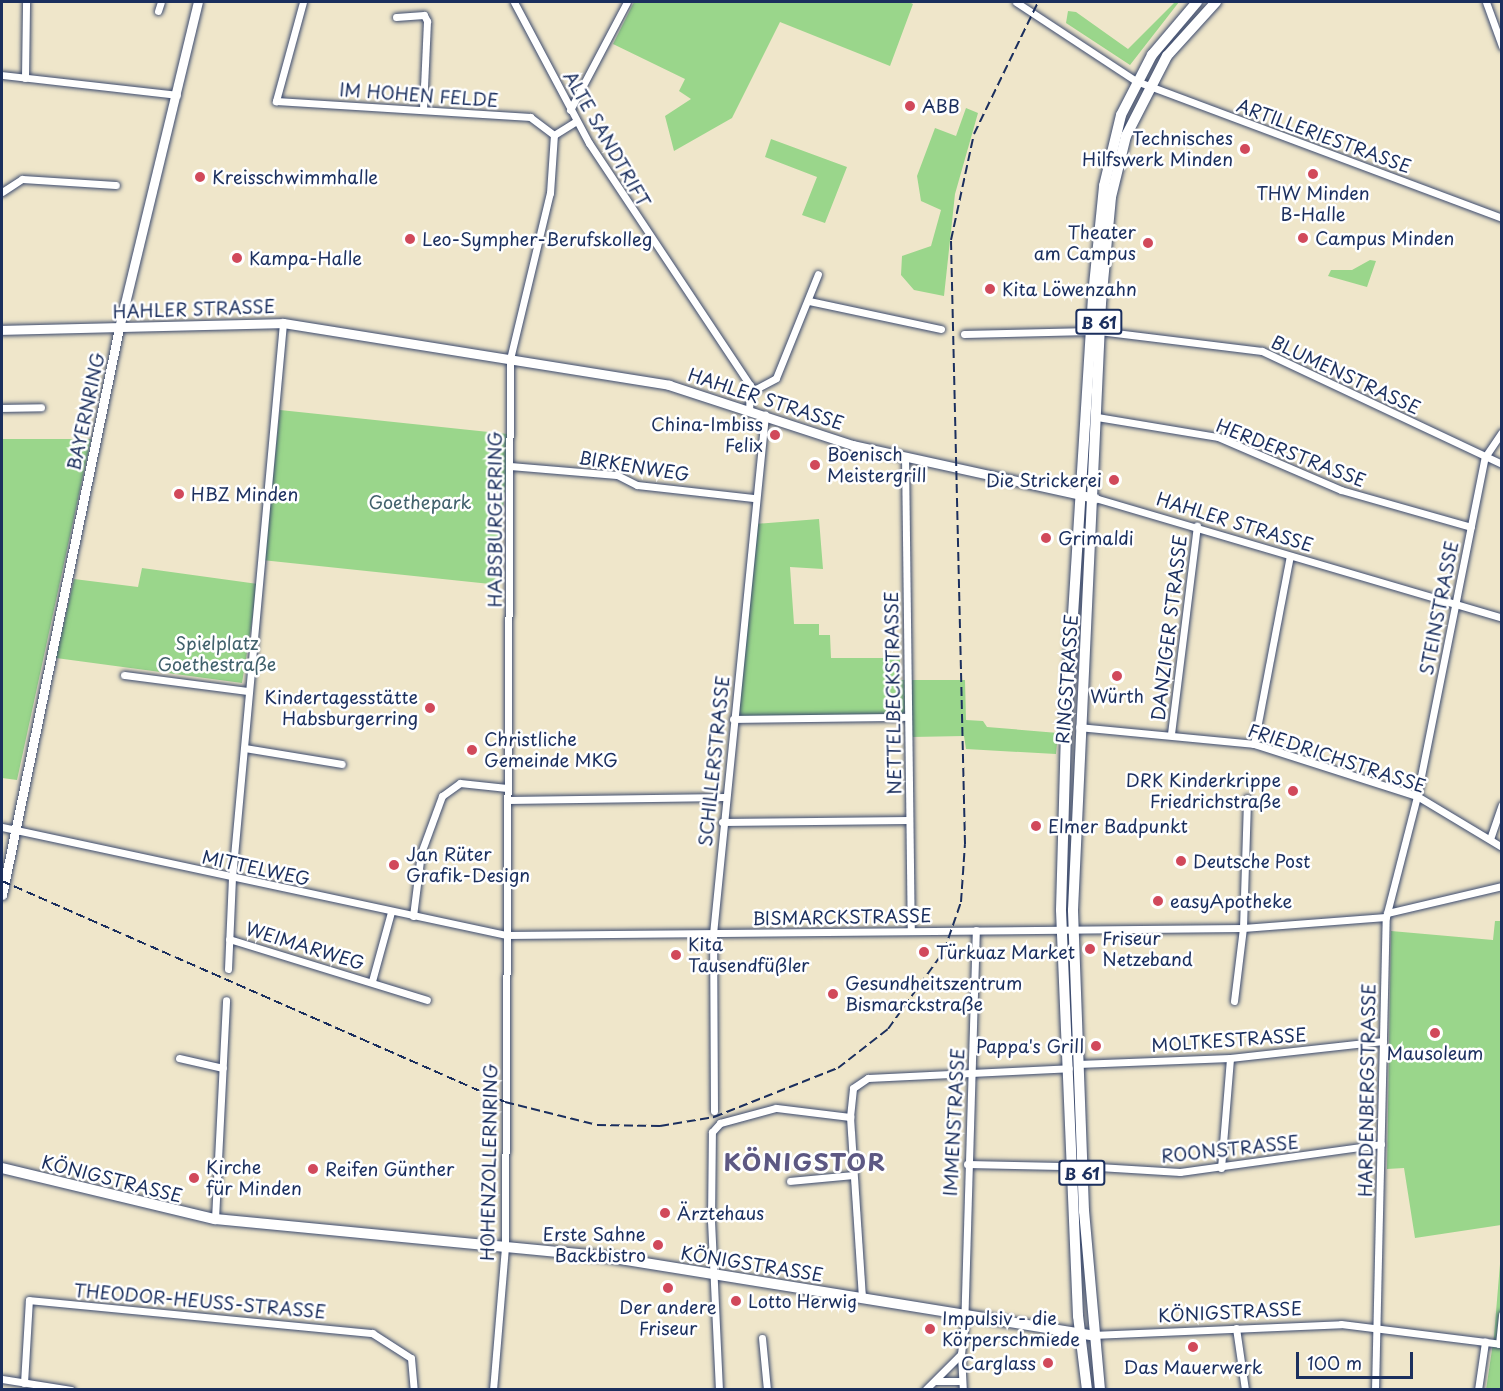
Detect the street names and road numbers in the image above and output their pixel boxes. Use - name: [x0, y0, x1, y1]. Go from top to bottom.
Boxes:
- street label: ALTE SANDTRIFT: [558, 65, 656, 213]
- street label: IM HOHEN FELDE: [338, 79, 500, 111]
- street label: ARTILLERIESTRASSE: [1234, 94, 1414, 178]
- street label: HAHLER STRASSE: [111, 295, 277, 323]
- road number: B 61: [1075, 309, 1123, 335]
- street label: BLUMENSTRASSE: [1268, 331, 1424, 419]
- street label: BAYERNRING: [63, 350, 109, 472]
- street label: HAHLER STRASSE: [684, 363, 848, 435]
- street label: HERDERSTRASSE: [1213, 415, 1369, 491]
- street label: HABSBURGERRING: [484, 431, 506, 607]
- street label: BIRKENWEG: [577, 447, 691, 485]
- street label: HAHLER STRASSE: [1153, 488, 1317, 556]
- street label: DANZIGER STRASSE: [1147, 533, 1191, 723]
- street label: STEINSTRASSE: [1415, 539, 1463, 677]
- street label: NETTELBECKSTRASSE: [880, 591, 906, 795]
- street label: RINGSTRASSE: [1052, 614, 1082, 744]
- street label: SCHILLERSTRASSE: [694, 674, 734, 848]
- street label: FRIEDRICHSTRASSE: [1245, 719, 1429, 797]
- street label: MITTELWEG: [200, 846, 312, 890]
- street label: BISMARCKSTRASSE: [752, 905, 932, 929]
- street label: WEIMARWEG: [243, 918, 367, 974]
- street label: HARDENBERGSTRASSE: [1354, 983, 1380, 1197]
- street label: MOLTKESTRASSE: [1151, 1024, 1307, 1056]
- street label: IMMENSTRASSE: [939, 1047, 969, 1197]
- street label: HOHENZOLLERNRING: [476, 1063, 502, 1261]
- street label: ROONSTRASSE: [1160, 1131, 1300, 1167]
- street label: KÖNIGSTRASSE: [39, 1151, 185, 1207]
- road number: B 61: [1058, 1160, 1106, 1186]
- street label: KÖNIGSTRASSE: [679, 1242, 825, 1286]
- street label: THEODOR-HEUSS-STRASSE: [73, 1279, 327, 1323]
- street label: KÖNIGSTRASSE: [1157, 1297, 1303, 1327]

